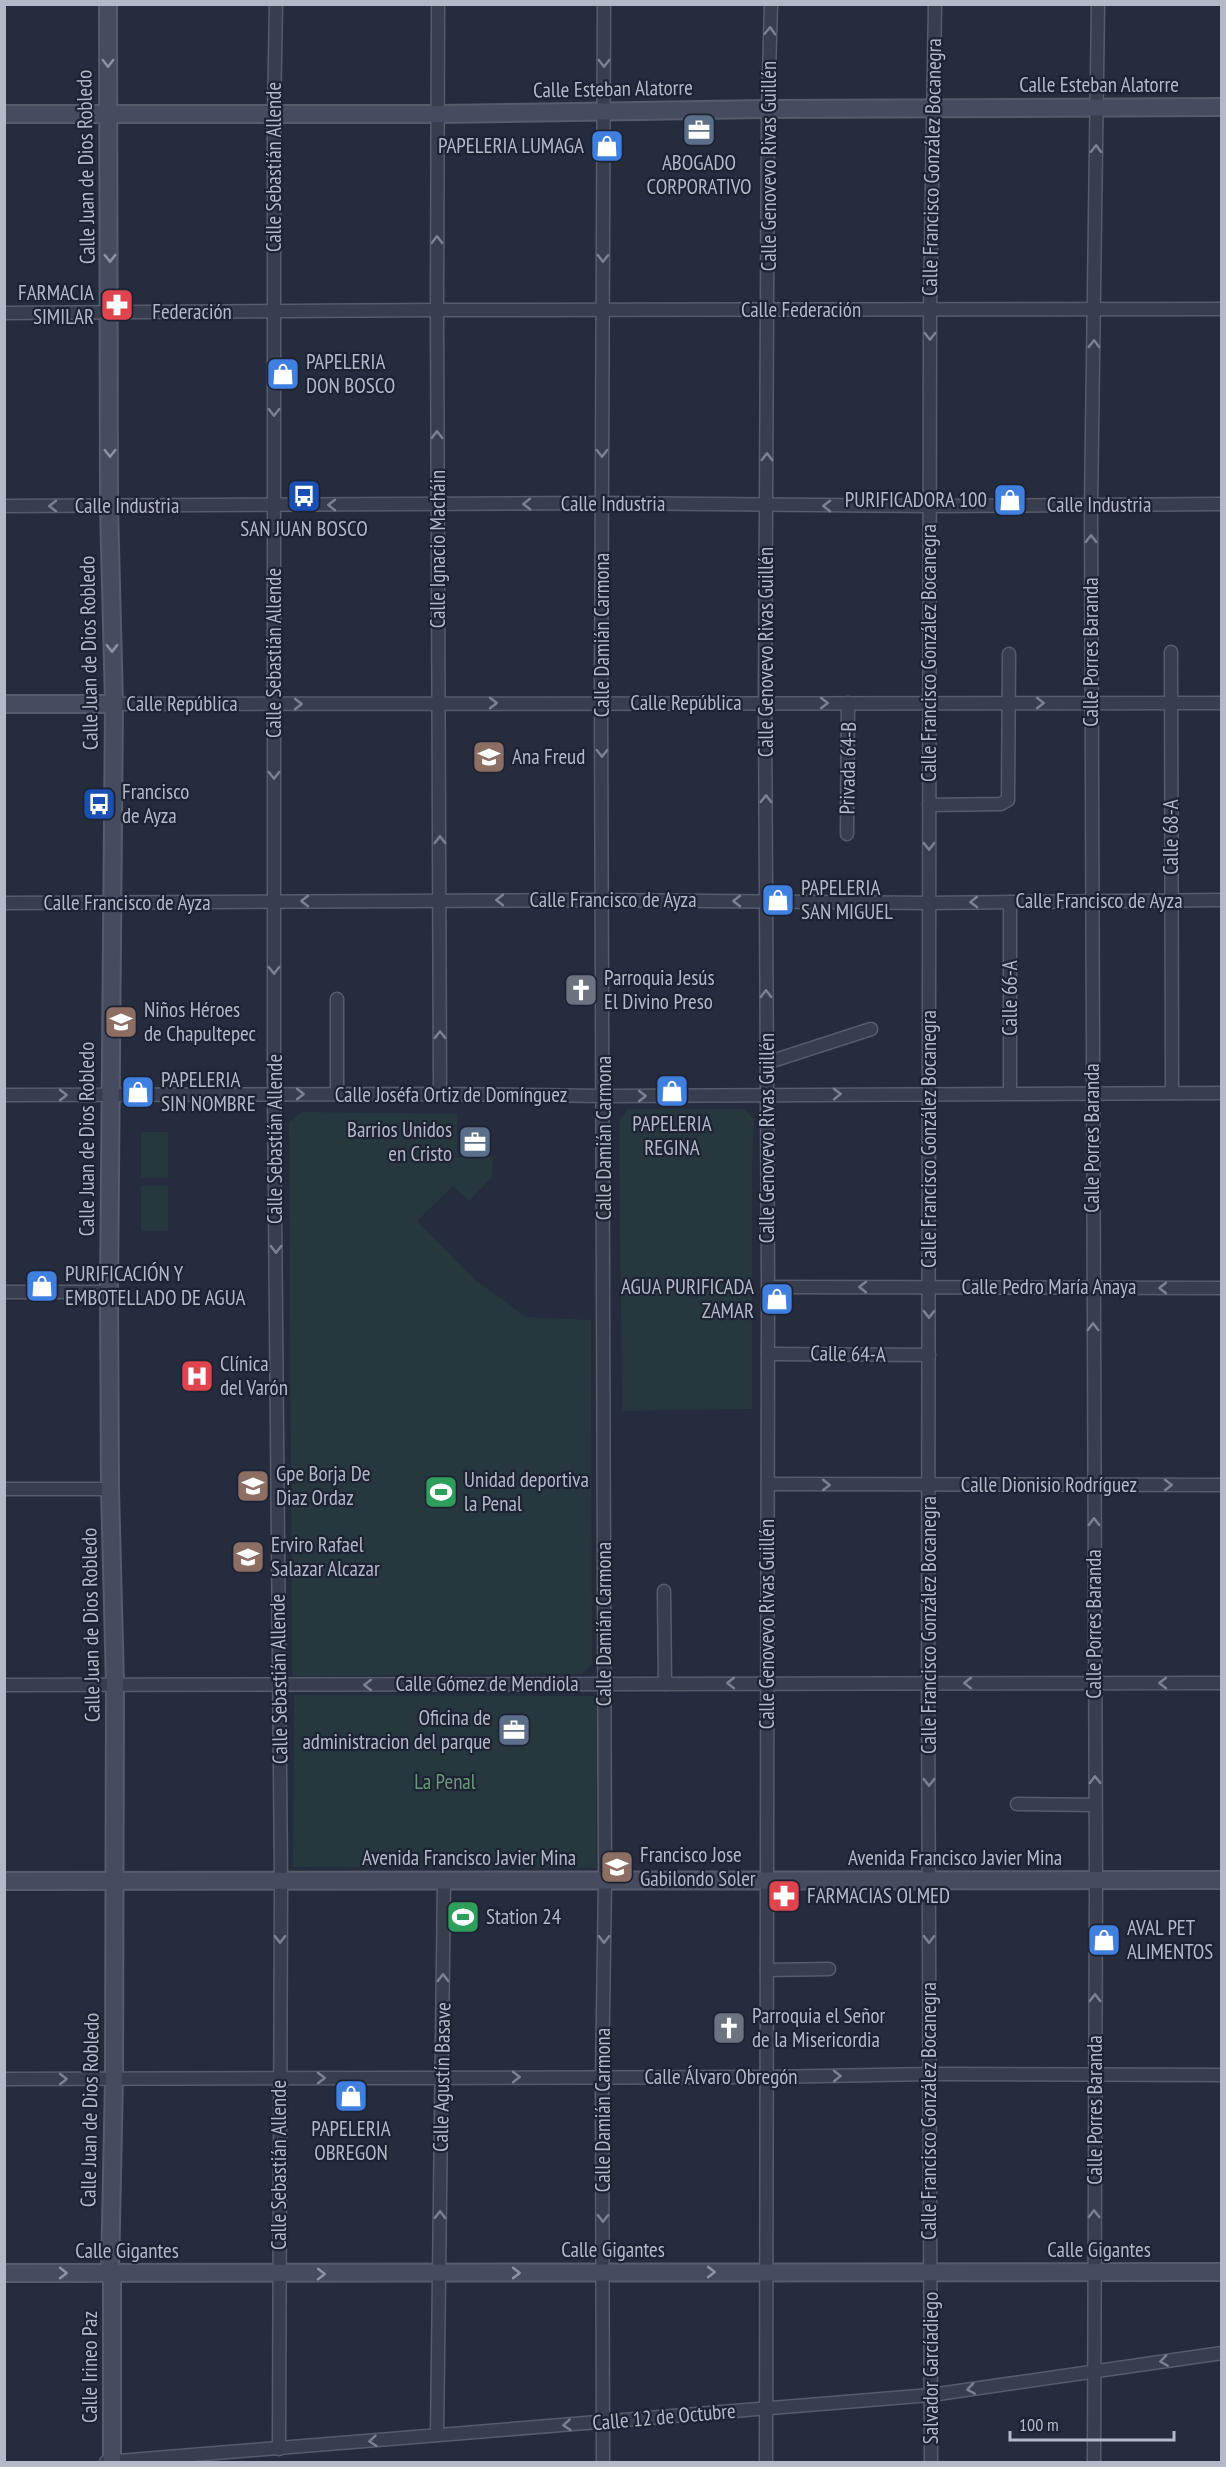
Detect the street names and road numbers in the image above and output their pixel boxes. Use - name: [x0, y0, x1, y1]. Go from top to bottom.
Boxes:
- street label: Calle Francisco González Bocanegra: [916, 38, 947, 296]
- street label: Calle Genovevo Rivas Guillén: [755, 61, 782, 271]
- street label: Calle Juan de Dios Robledo: [70, 70, 101, 264]
- street label: Calle Esteban Alatorre: [1019, 71, 1179, 98]
- street label: Calle Esteban Alatorre: [533, 74, 693, 103]
- street label: Calle Sebastián Allende: [260, 82, 287, 252]
- street label: Calle Federación: [741, 296, 861, 323]
- street label: Federación: [152, 298, 232, 325]
- street label: Calle Ignacio Macháin: [424, 470, 451, 628]
- street label: Calle Industria: [561, 490, 665, 517]
- street label: Calle Industria: [1047, 491, 1151, 518]
- street label: Calle Industria: [75, 492, 179, 519]
- street label: Calle Francisco González Bocanegra: [915, 524, 942, 782]
- street label: Calle Genovevo Rivas Guillén: [752, 547, 779, 757]
- street label: Calle Damián Carmona: [588, 553, 615, 717]
- street label: Calle Juan de Dios Robledo: [73, 556, 104, 750]
- street label: Calle Sebastián Allende: [260, 568, 287, 738]
- street label: Calle Porres Baranda: [1077, 577, 1104, 727]
- street label: Calle República: [630, 689, 742, 716]
- street label: Calle República: [126, 690, 238, 717]
- street label: Privada 64-B: [833, 721, 862, 815]
- street label: Calle 68-A: [1157, 799, 1184, 875]
- street label: Calle Francisco de Ayza: [529, 886, 697, 913]
- street label: Calle Francisco de Ayza: [1015, 887, 1183, 914]
- street label: Calle Francisco de Ayza: [43, 889, 211, 916]
- street label: Calle 66-A: [996, 960, 1023, 1036]
- street label: Calle Francisco González Bocanegra: [915, 1010, 942, 1268]
- street label: Calle Genovevo Rivas Guillén: [753, 1033, 780, 1243]
- street label: Calle Juan de Dios Robledo: [73, 1042, 100, 1236]
- street label: Calle Sebastián Allende: [261, 1054, 288, 1224]
- street label: Calle Damián Carmona: [590, 1056, 617, 1220]
- street label: Calle Porres Baranda: [1078, 1063, 1105, 1213]
- street label: Calle Joséfa Ortiz de Domínguez: [335, 1081, 567, 1108]
- street label: Calle Pedro María Anaya: [962, 1273, 1136, 1300]
- street label: Calle 64-A: [810, 1339, 886, 1368]
- street label: Calle Dionisio Rodríguez: [961, 1471, 1137, 1498]
- street label: Calle Francisco González Bocanegra: [915, 1496, 942, 1754]
- street label: Calle Genovevo Rivas Guillén: [753, 1519, 780, 1729]
- street label: Calle Juan de Dios Robledo: [75, 1528, 106, 1722]
- street label: Calle Damián Carmona: [590, 1542, 617, 1706]
- street label: Calle Porres Baranda: [1080, 1549, 1107, 1699]
- street label: Calle Sebastián Allende: [264, 1594, 293, 1764]
- street label: Calle Gómez de Mendiola: [395, 1670, 579, 1697]
- street label: Avenida Francisco Javier Mina: [362, 1844, 576, 1871]
- street label: Avenida Francisco Javier Mina: [848, 1844, 1062, 1871]
- street label: Calle Francisco González Bocanegra: [915, 1982, 942, 2240]
- street label: Calle Agustín Basave: [427, 2002, 456, 2152]
- street label: Calle Juan de Dios Robledo: [74, 2013, 105, 2207]
- street label: Calle Damián Carmona: [589, 2028, 616, 2192]
- street label: Calle Porres Baranda: [1081, 2035, 1108, 2185]
- street label: Calle Álvaro Obregón: [644, 2063, 798, 2090]
- street label: Calle Sebastián Allende: [265, 2080, 292, 2250]
- street label: Calle Gigantes: [561, 2236, 665, 2263]
- street label: Calle Gigantes: [1047, 2236, 1151, 2263]
- street label: Calle Gigantes: [75, 2237, 179, 2264]
- street label: Salvador Garcíadiego: [917, 2292, 944, 2444]
- street label: Calle Irineo Paz: [76, 2311, 103, 2423]
- street label: Calle 12 de Octubre: [591, 2397, 737, 2436]

